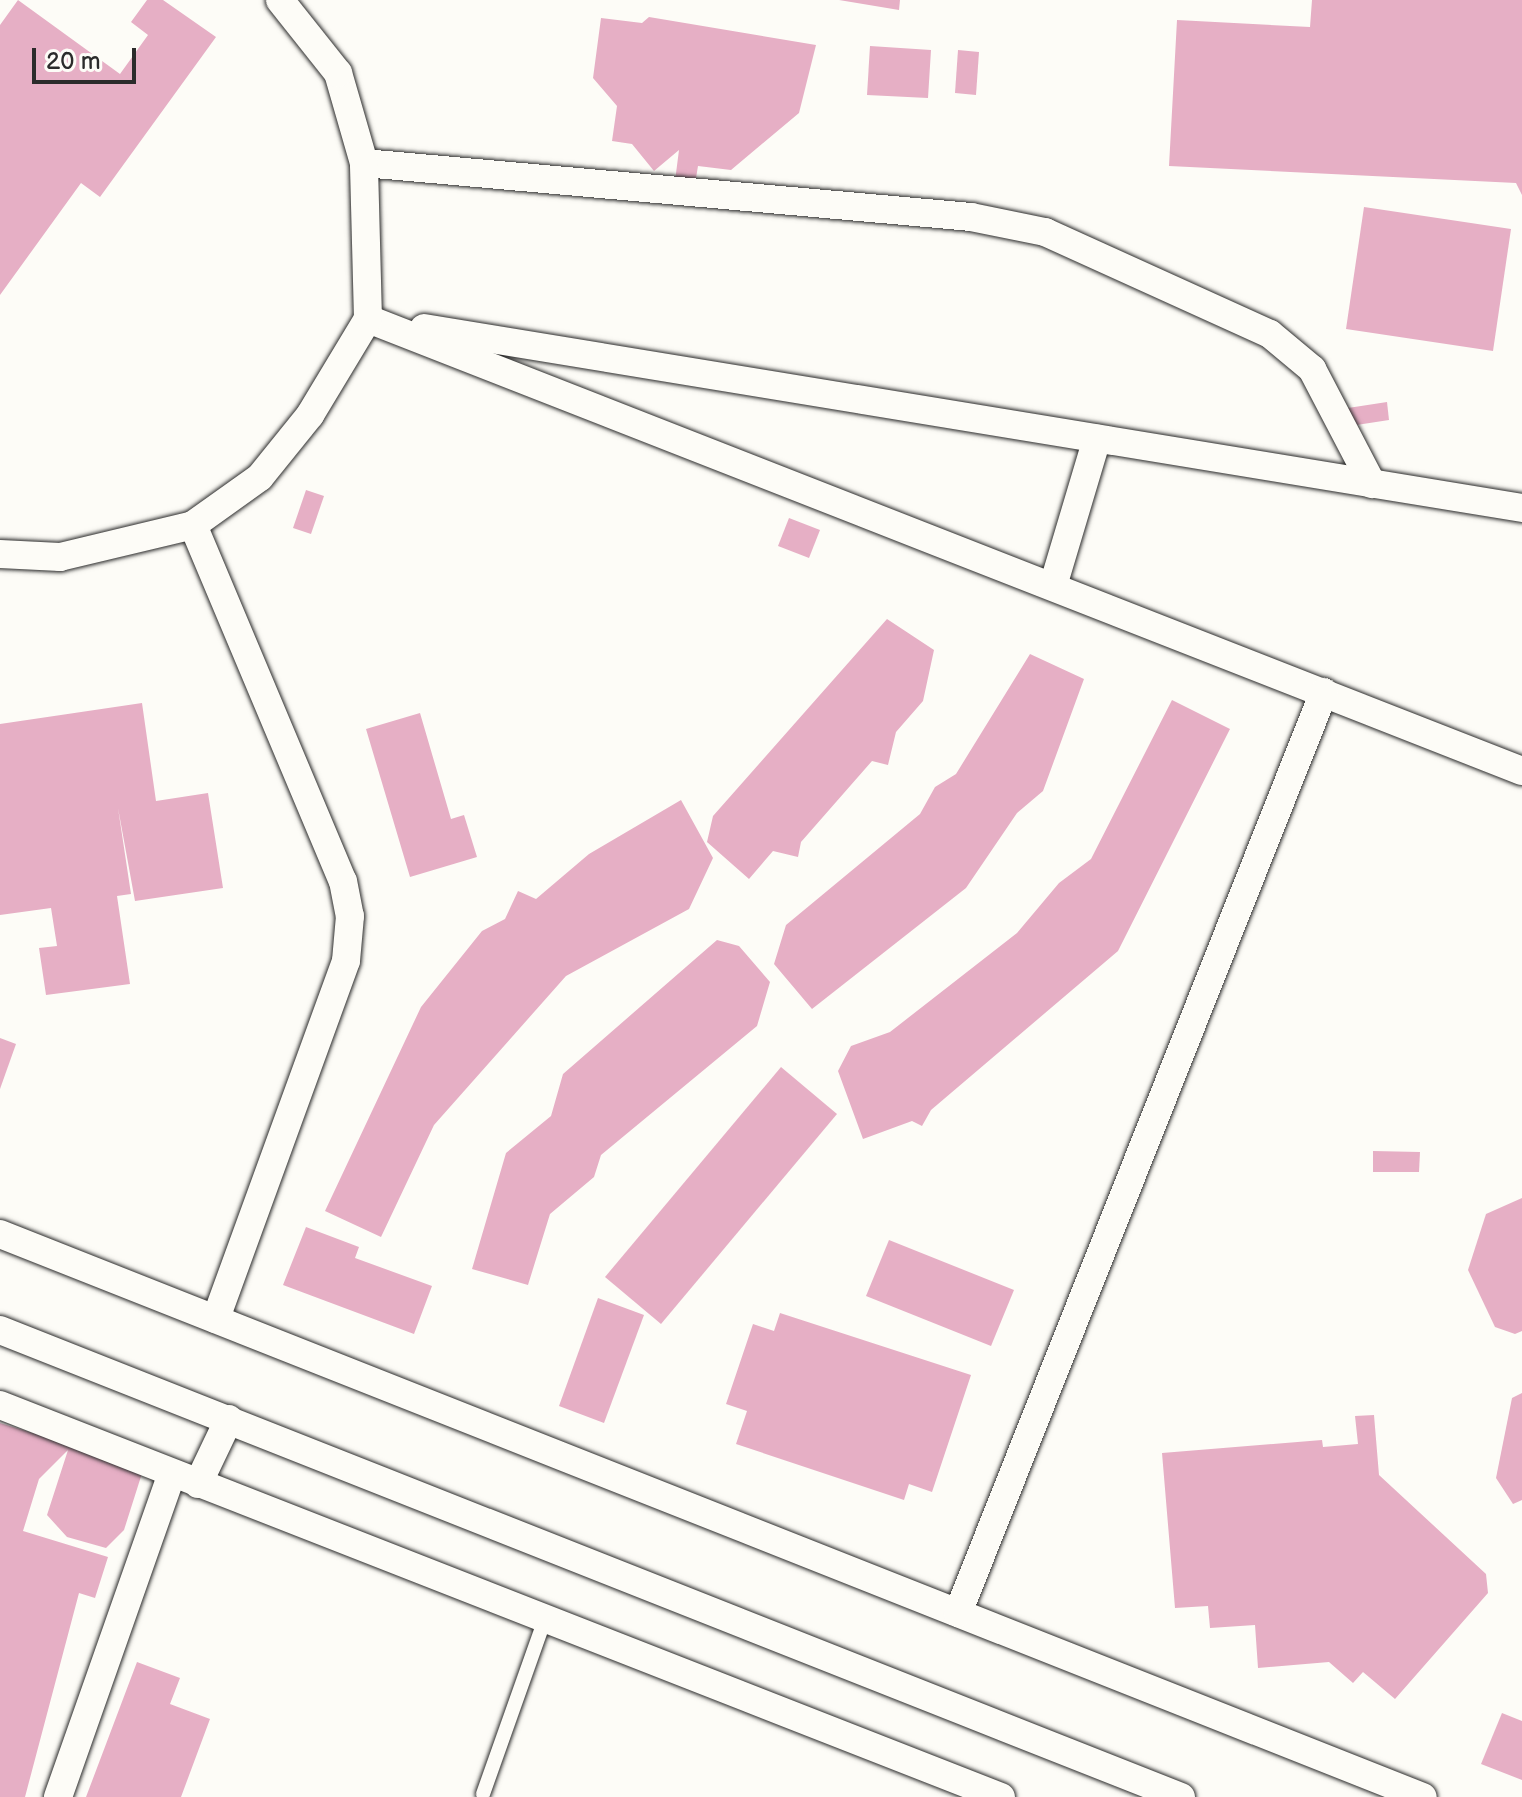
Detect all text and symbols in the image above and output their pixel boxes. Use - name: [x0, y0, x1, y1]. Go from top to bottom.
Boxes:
- scale bar: [36, 32, 140, 82]
- text: 20 m: [46, 47, 101, 76]

